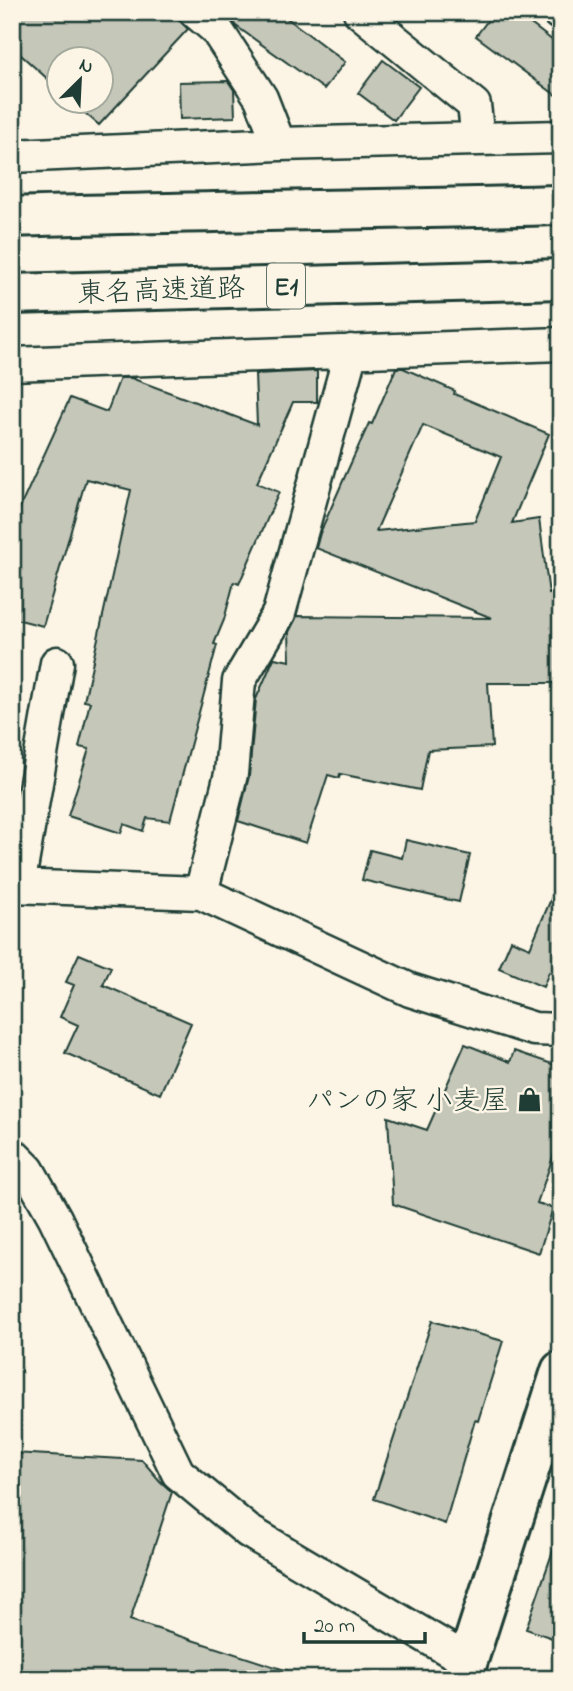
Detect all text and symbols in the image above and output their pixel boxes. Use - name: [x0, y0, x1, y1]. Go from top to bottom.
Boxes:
- north arrow: [46, 46, 116, 116]
- text: N: [75, 52, 97, 82]
- road number: E1: [267, 264, 305, 308]
- street label: 東名高速道路: [76, 269, 246, 316]
- place label: パンの家 小麦屋: [306, 1082, 509, 1123]
- shop icon: パンの家 小麦屋: [515, 1085, 543, 1113]
- scale bar: [304, 1600, 424, 1644]
- text: 20 m: [314, 1612, 355, 1642]

